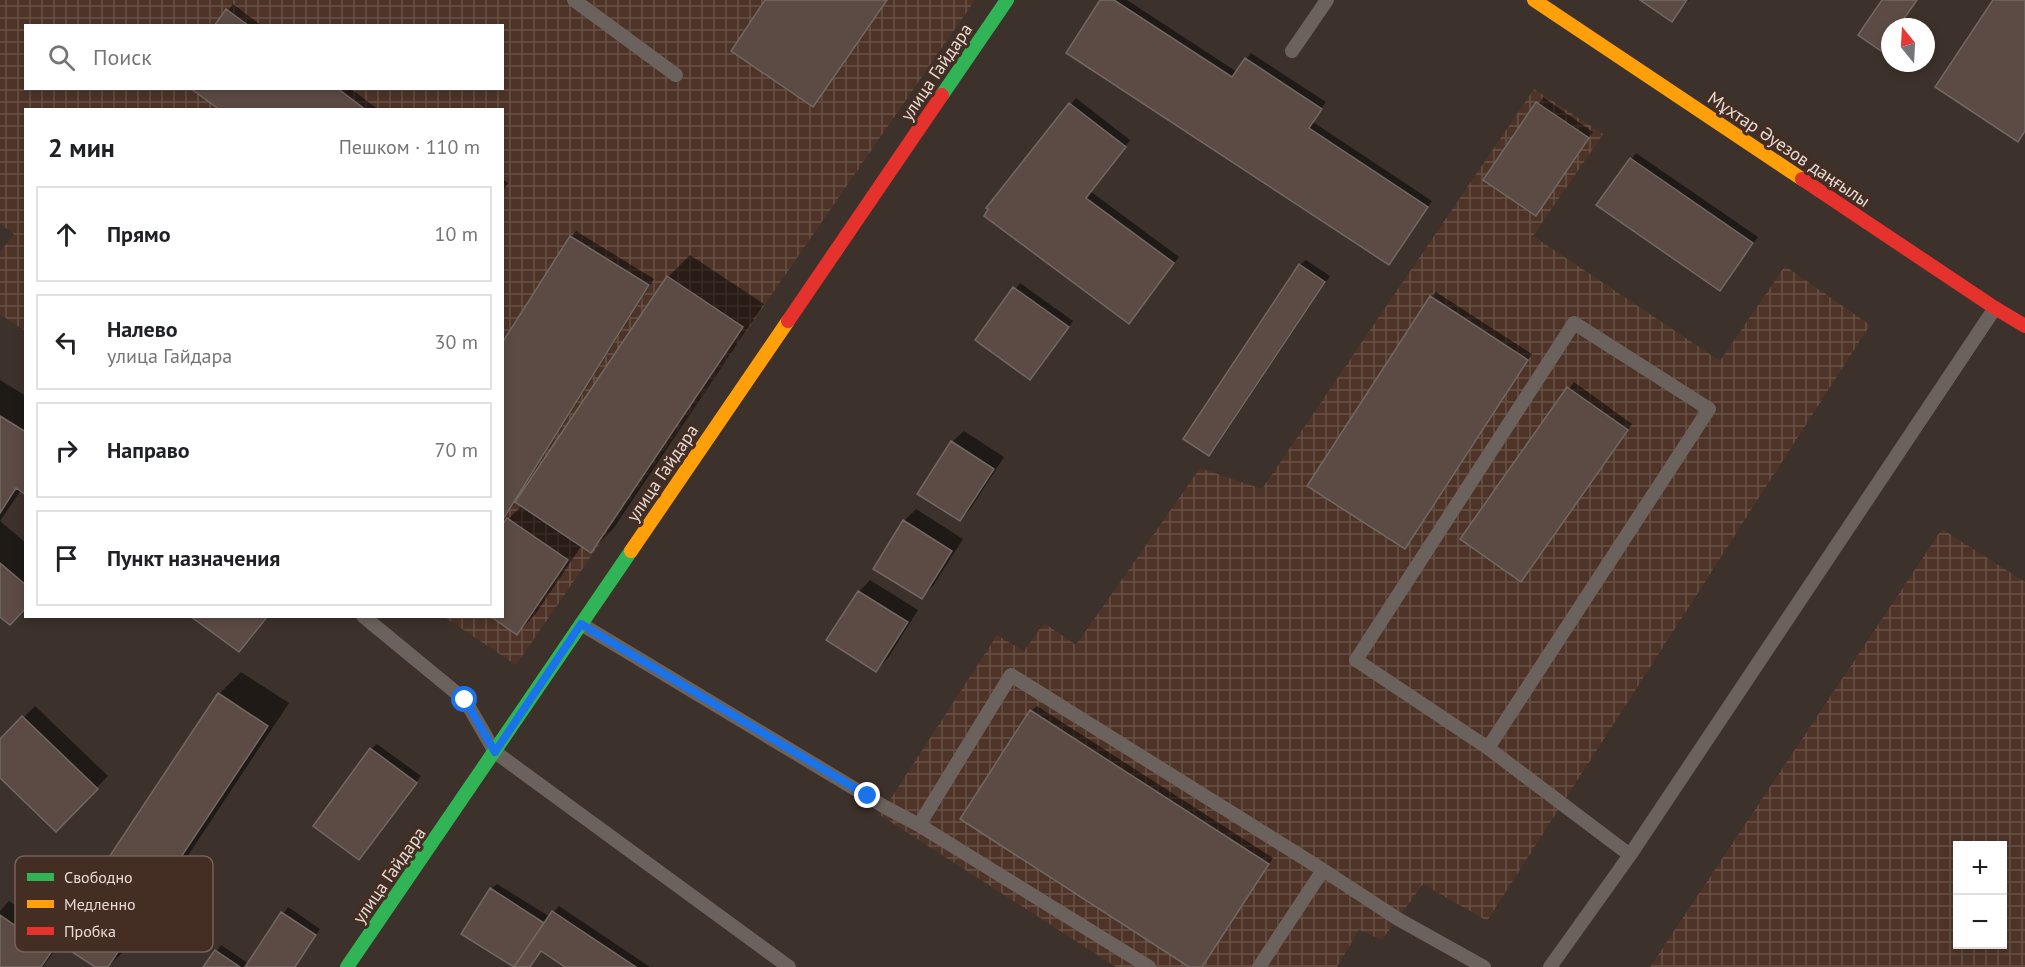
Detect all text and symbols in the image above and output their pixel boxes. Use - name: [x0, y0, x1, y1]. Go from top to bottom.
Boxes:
- north arrow: [1881, 18, 1935, 72]
- street label: улица Гайдара: [895, 19, 977, 125]
- search box: [24, 24, 504, 90]
- icon: search: [45, 41, 78, 74]
- text: Поиск: [93, 43, 152, 71]
- street label: Мұхтар Әуезов даңғылы: [1703, 86, 1875, 212]
- text: 2 мин: [48, 131, 115, 164]
- text: Пешком · 110 m: [339, 134, 480, 160]
- icon: ahead: [50, 218, 83, 251]
- text: Прямо: [107, 220, 170, 248]
- text: 10 m: [435, 221, 478, 247]
- text: Налево: [107, 315, 178, 343]
- icon: left: [50, 326, 83, 359]
- text: 30 m: [435, 329, 478, 355]
- text: улица Гайдара: [107, 343, 232, 369]
- street label: улица Гайдара: [621, 420, 703, 526]
- icon: right: [50, 434, 83, 467]
- text: Направо: [107, 436, 190, 464]
- text: 70 m: [435, 437, 478, 463]
- icon: arrive: [50, 542, 83, 575]
- text: Пункт назначения: [107, 544, 280, 572]
- route start: [451, 686, 477, 712]
- route end: [854, 782, 880, 808]
- street label: улица Гайдара: [347, 822, 431, 928]
- map controls: [1953, 841, 2007, 949]
- button: +: [1953, 841, 2007, 895]
- legend: [15, 856, 213, 952]
- text: Свободно: [64, 867, 133, 887]
- text: Медленно: [64, 894, 136, 914]
- button: −: [1953, 895, 2007, 949]
- text: Пробка: [64, 921, 116, 941]

